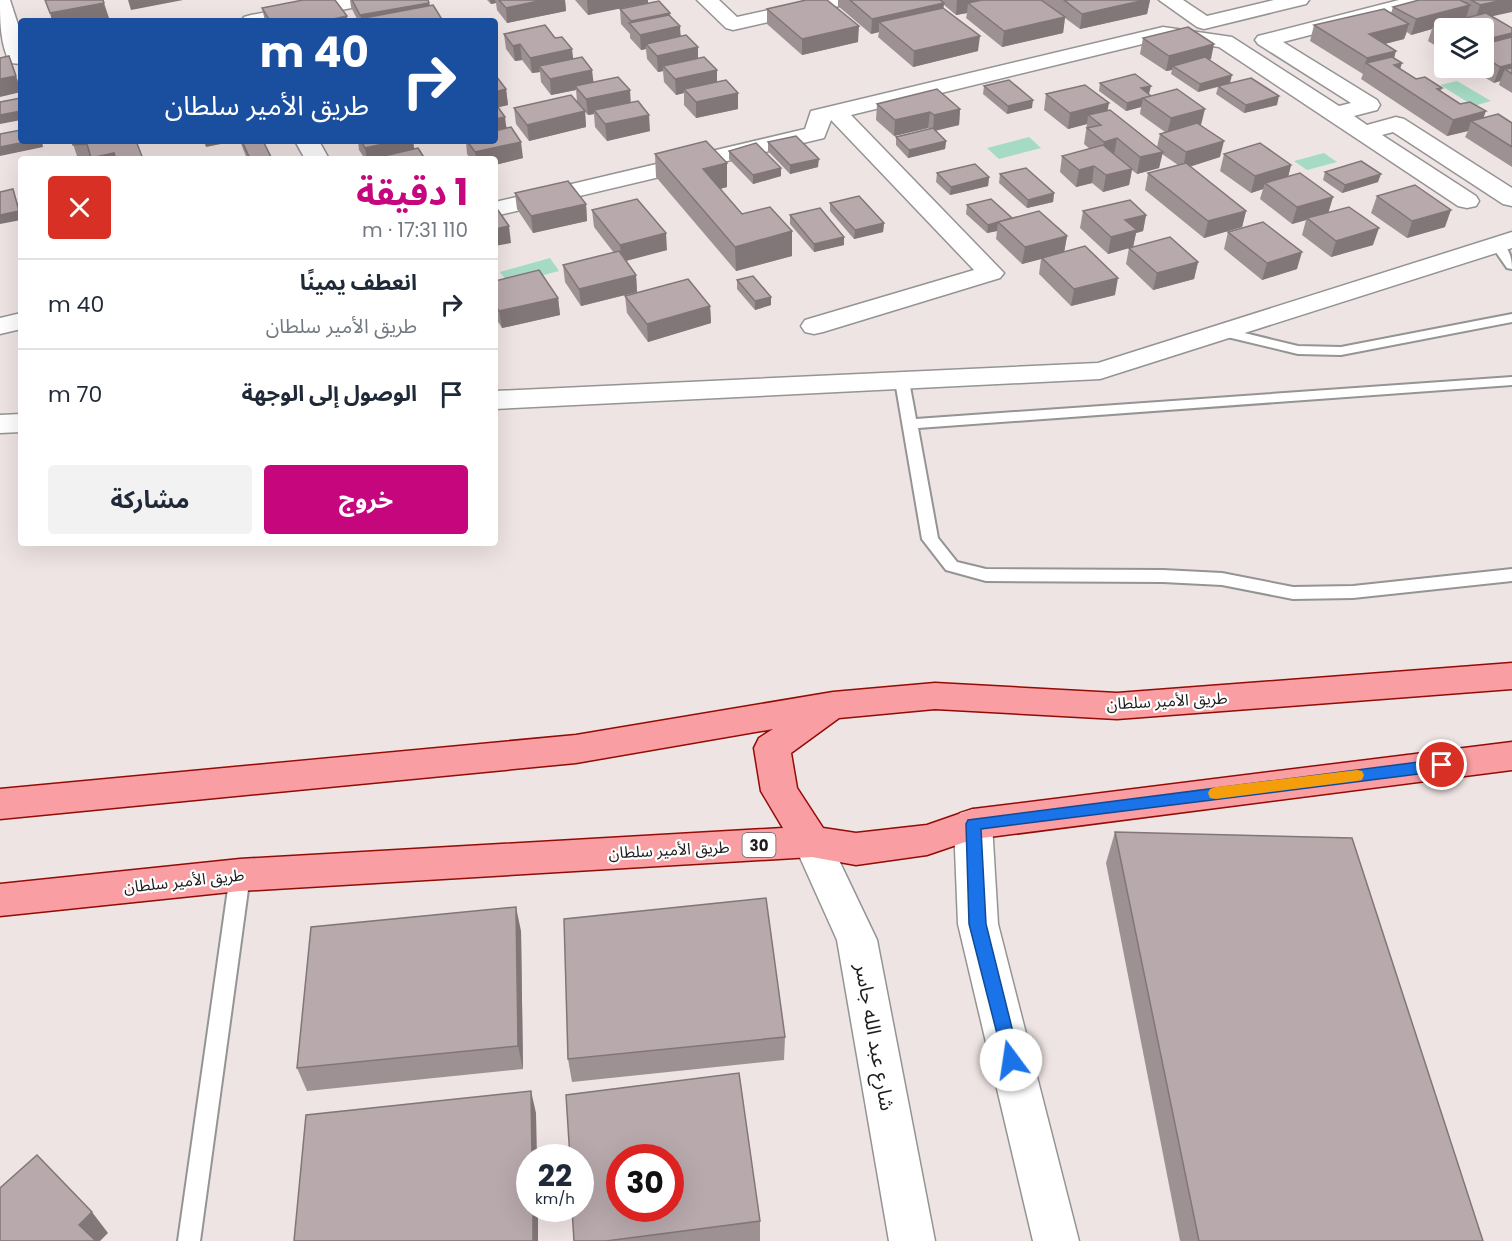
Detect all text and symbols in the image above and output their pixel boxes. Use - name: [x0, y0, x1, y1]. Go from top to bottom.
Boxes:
- map controls: [1434, 18, 1494, 78]
- button: layers: [1434, 18, 1494, 78]
- text: 40 m: [260, 23, 369, 82]
- icon: right: [390, 42, 468, 120]
- text: طريق الأمير سلطان: [165, 87, 369, 124]
- text: 1 دقيقة: [356, 167, 468, 218]
- button: close: [48, 176, 111, 239]
- text: 110 m · 17:31: [362, 216, 468, 244]
- text: انعطف يمينًا: [300, 267, 417, 298]
- icon: right: [435, 288, 468, 321]
- text: 40 m: [48, 289, 104, 320]
- text: طريق الأمير سلطان: [266, 312, 417, 340]
- text: الوصول إلى الوجهة: [242, 378, 417, 409]
- icon: arrive: [435, 378, 468, 411]
- text: 70 m: [48, 379, 102, 410]
- button: مشاركة: [48, 465, 252, 534]
- button: خروج: [264, 465, 468, 534]
- street label: طريق الأمير سلطان: [1106, 686, 1228, 716]
- pin: [1416, 739, 1467, 790]
- icon: arrive: [1425, 748, 1458, 781]
- road number: 30: [742, 833, 776, 857]
- street label: طريق الأمير سلطان: [608, 835, 730, 865]
- street label: طريق الأمير سلطان: [123, 863, 246, 899]
- street label: شارع عبد الله جاسر: [847, 960, 902, 1113]
- position arrow: [979, 1028, 1043, 1092]
- speed limit sign: 30: [606, 1144, 684, 1222]
- text: 22: [538, 1154, 572, 1197]
- text: km/h: [535, 1188, 575, 1209]

